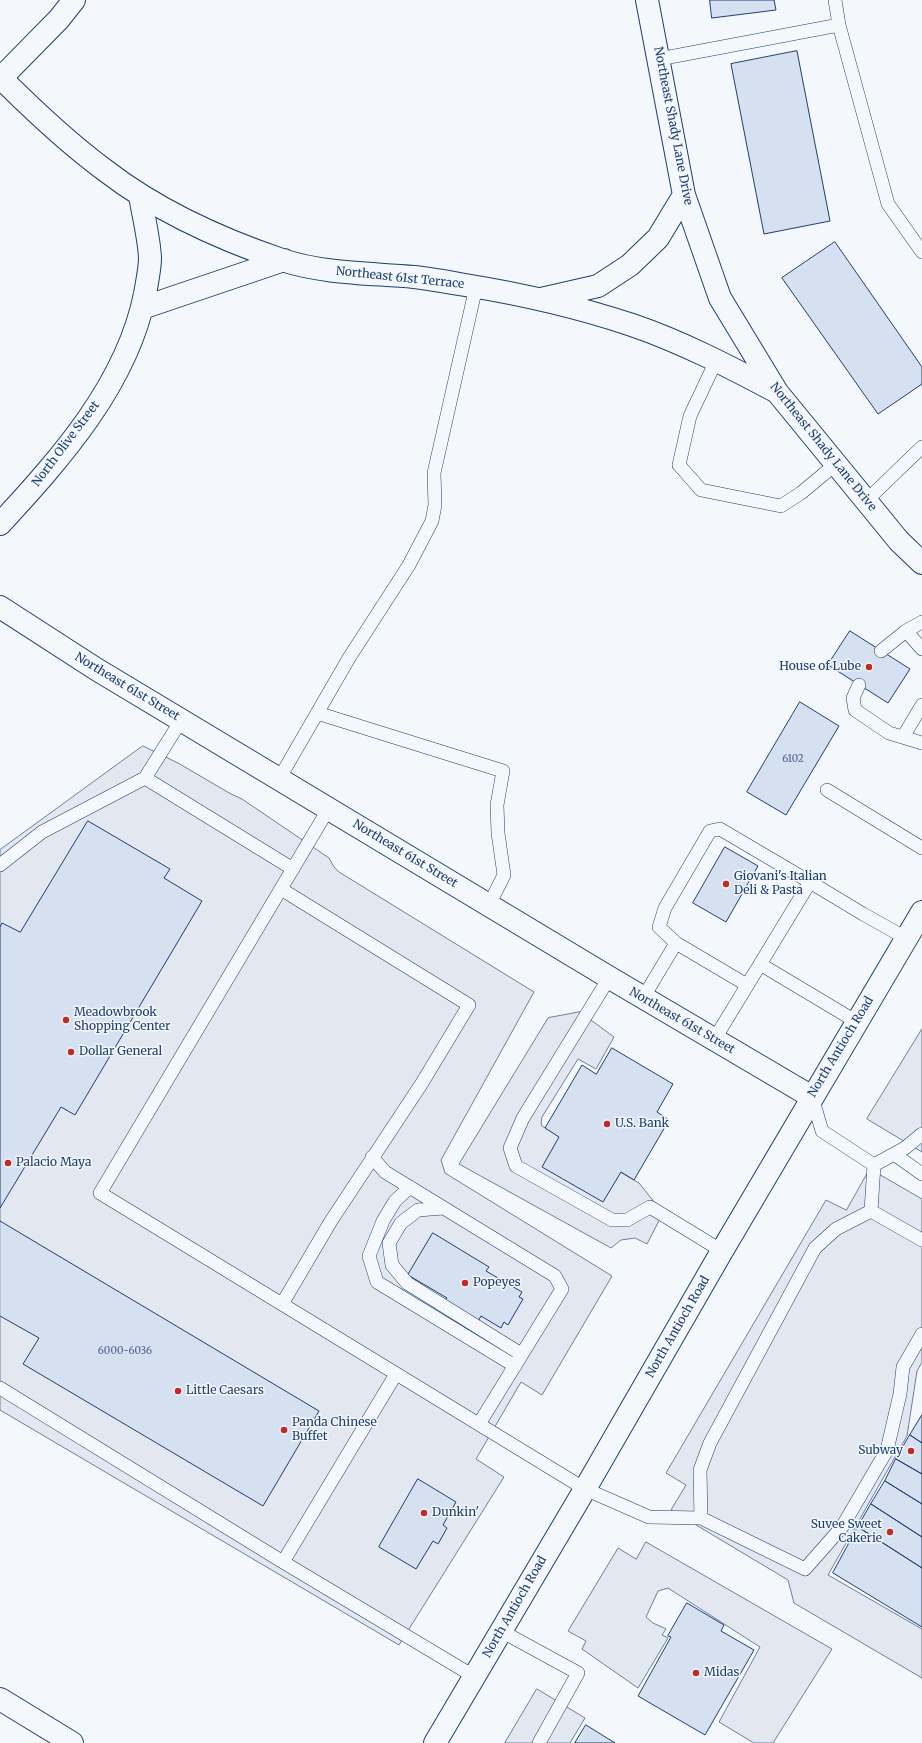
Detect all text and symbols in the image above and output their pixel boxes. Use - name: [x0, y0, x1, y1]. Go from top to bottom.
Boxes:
- street label: Northeast Shady Lane Drive: [651, 46, 695, 206]
- street label: Northeast 61st Terrace: [335, 264, 465, 292]
- street label: Northeast Shady Lane Drive: [767, 380, 879, 514]
- street label: North Olive Street: [29, 399, 103, 489]
- street label: Northeast 61st Street: [72, 650, 182, 724]
- place label: House of Lube: [779, 660, 861, 674]
- marker: House of Lube: [864, 662, 874, 672]
- house number: 6102: [782, 753, 804, 765]
- street label: Northeast 61st Street: [350, 817, 460, 891]
- place label: Giovani's Italian Deli & Pasta: [734, 870, 827, 898]
- marker: Giovani's Italian Deli & Pasta: [721, 879, 731, 889]
- street label: Northeast 61st Street: [627, 985, 737, 1057]
- street label: North Antioch Road: [805, 994, 877, 1100]
- place label: Meadowbrook Shopping Center: [74, 1006, 170, 1034]
- marker: Meadowbrook Shopping Center: [61, 1015, 71, 1025]
- place label: Dollar General: [79, 1045, 162, 1059]
- marker: Dollar General: [66, 1047, 76, 1057]
- place label: U.S. Bank: [615, 1117, 669, 1131]
- marker: U.S. Bank: [602, 1119, 612, 1129]
- place label: Palacio Maya: [16, 1156, 91, 1170]
- marker: Palacio Maya: [3, 1158, 13, 1168]
- street label: North Antioch Road: [643, 1274, 713, 1380]
- place label: Popeyes: [473, 1276, 521, 1290]
- marker: Popeyes: [460, 1278, 470, 1288]
- house number: 6000-6036: [98, 1345, 152, 1357]
- place label: Little Caesars: [186, 1384, 264, 1398]
- marker: Little Caesars: [173, 1386, 183, 1396]
- place label: Panda Chinese Buffet: [292, 1416, 377, 1444]
- marker: Panda Chinese Buffet: [279, 1425, 289, 1435]
- place label: Subway: [858, 1444, 903, 1458]
- marker: Subway: [906, 1446, 916, 1456]
- place label: Dunkin': [432, 1506, 479, 1520]
- marker: Dunkin': [419, 1508, 429, 1518]
- place label: Suvee Sweet Cakerie: [811, 1518, 882, 1546]
- marker: Suvee Sweet Cakerie: [885, 1527, 895, 1537]
- street label: North Antioch Road: [480, 1554, 550, 1660]
- place label: Midas: [704, 1666, 739, 1680]
- marker: Midas: [691, 1668, 701, 1678]

